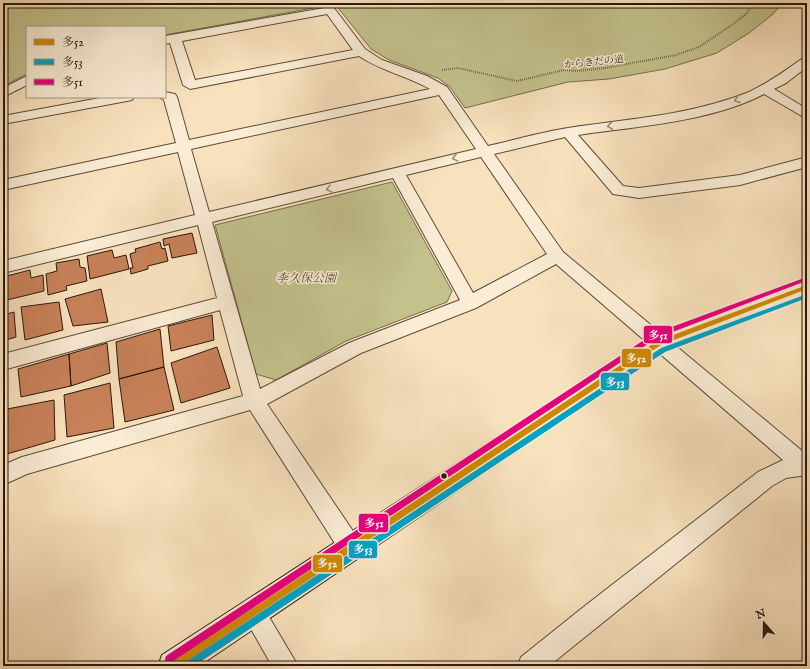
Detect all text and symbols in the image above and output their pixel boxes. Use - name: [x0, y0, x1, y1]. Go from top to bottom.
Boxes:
- legend: [26, 26, 166, 98]
- text: 多52: [62, 35, 84, 50]
- street label: からきだの道: [564, 53, 625, 72]
- text: 多53: [62, 55, 83, 70]
- text: 多51: [62, 75, 83, 90]
- one-way arrow: [733, 95, 740, 104]
- one-way arrow: [607, 121, 613, 130]
- one-way arrow: [452, 154, 458, 162]
- one-way arrow: [326, 184, 333, 193]
- park label: 李久保公園: [276, 271, 338, 286]
- line badge: 多51: [643, 325, 673, 344]
- text: 多51: [648, 329, 668, 343]
- line badge: 多52: [621, 348, 652, 368]
- text: 多52: [626, 352, 647, 366]
- line badge: 多53: [600, 372, 630, 391]
- text: 多53: [605, 376, 625, 390]
- unlabelled marker: [439, 471, 449, 481]
- line badge: 多51: [358, 513, 389, 533]
- text: 多51: [364, 517, 384, 531]
- line badge: 多53: [348, 540, 378, 559]
- text: 多53: [353, 543, 373, 557]
- line badge: 多52: [312, 554, 343, 573]
- text: 多52: [317, 557, 338, 571]
- north arrow: [744, 603, 784, 643]
- text: N: [753, 606, 768, 623]

